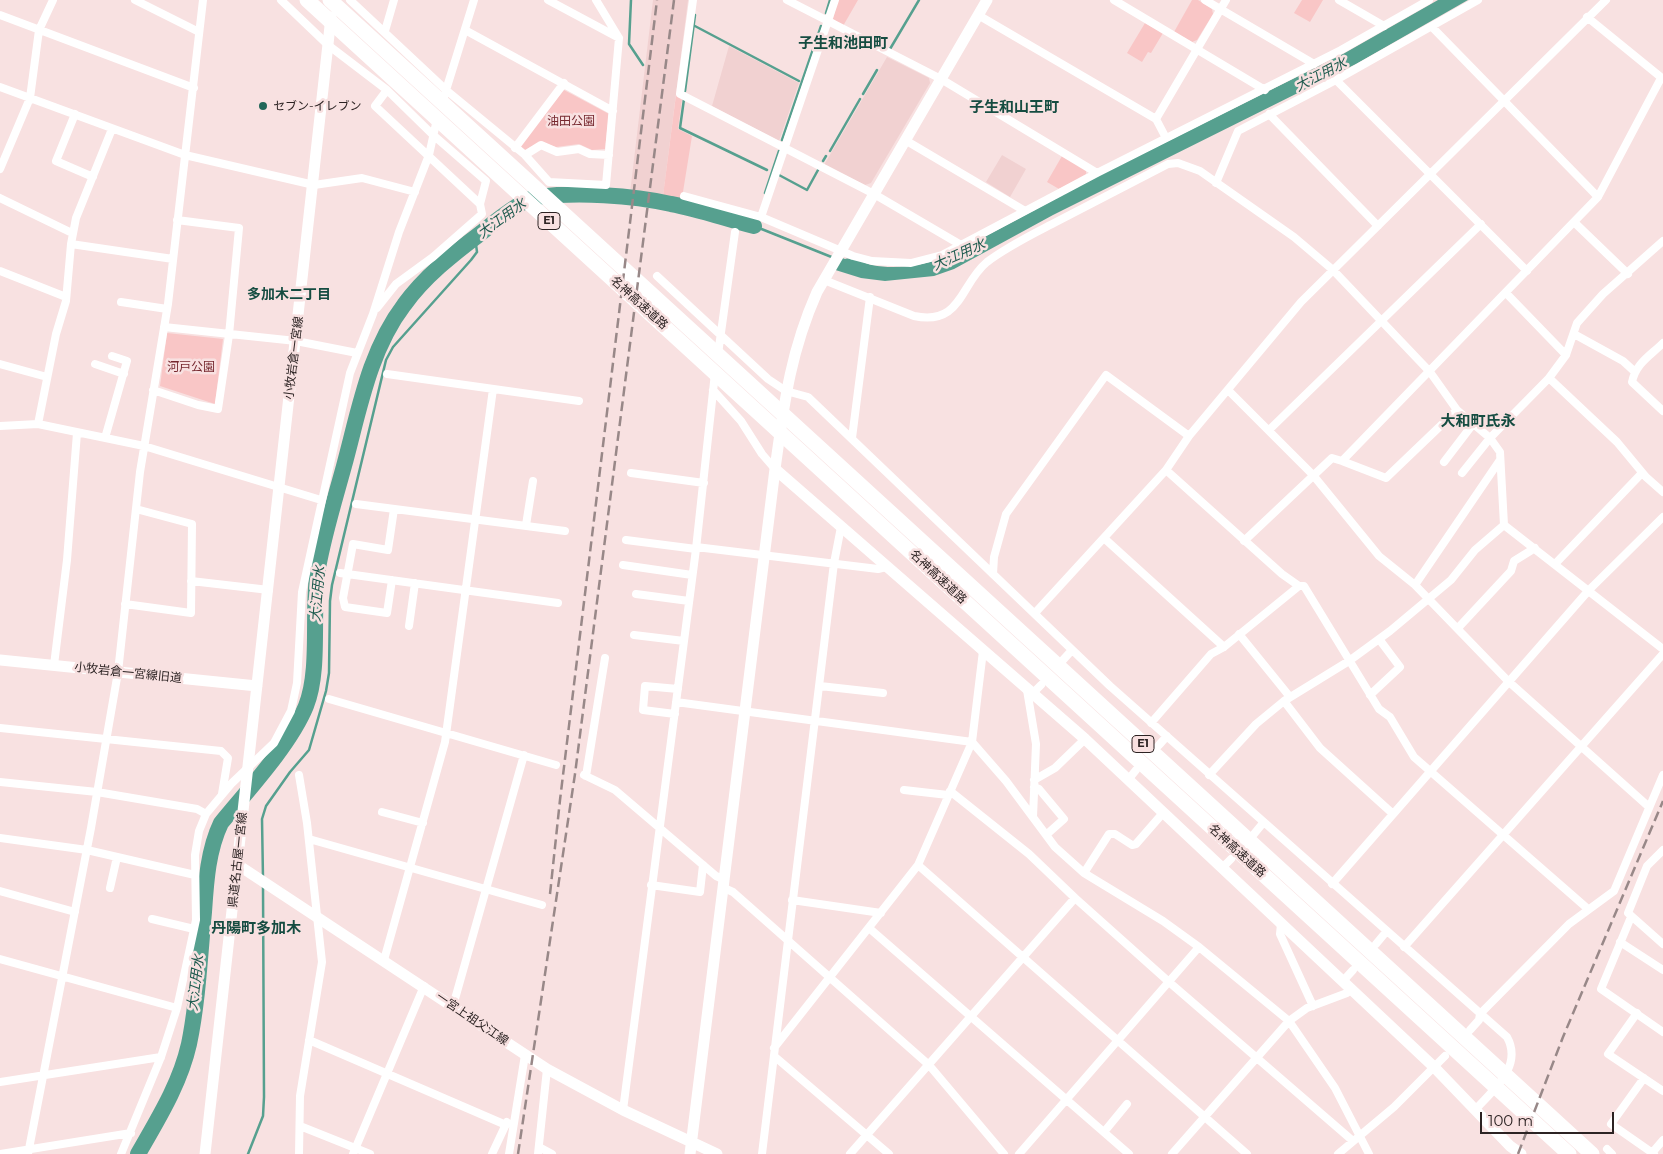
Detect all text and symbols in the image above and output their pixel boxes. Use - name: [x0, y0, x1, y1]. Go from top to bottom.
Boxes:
- district label: 子生和池田町: [798, 35, 888, 53]
- water label: 大江用水: [1292, 55, 1350, 95]
- place label: セブン-イレブン: [273, 99, 362, 113]
- district label: 子生和山王町: [969, 99, 1059, 117]
- marker: セブン-イレブン: [257, 100, 269, 112]
- park label: 油田公園: [547, 114, 595, 128]
- water label: 大江用水: [474, 196, 530, 242]
- road number: E1: [538, 212, 560, 230]
- water label: 大江用水: [930, 236, 988, 274]
- street label: 名神高速道路: [607, 274, 671, 332]
- district label: 多加木二丁目: [247, 287, 331, 303]
- street label: 小牧岩倉一宮線: [282, 315, 306, 401]
- park label: 河戸公園: [167, 360, 215, 374]
- district label: 大和町氏永: [1441, 413, 1515, 431]
- street label: 名神高速道路: [907, 547, 969, 607]
- water label: 大江用水: [307, 565, 329, 623]
- street label: 小牧岩倉一宮線旧道: [74, 660, 182, 686]
- road number: E1: [1132, 736, 1154, 752]
- street label: 県道名古屋一宮線: [226, 812, 250, 908]
- street label: 名神高速道路: [1205, 822, 1269, 880]
- district label: 丹陽町多加木: [211, 920, 301, 938]
- water label: 大江用水: [184, 954, 208, 1012]
- street label: 一宮上祖父江線: [433, 990, 511, 1048]
- scale bar: [1483, 1102, 1617, 1134]
- text: 100 m: [1488, 1111, 1533, 1130]

